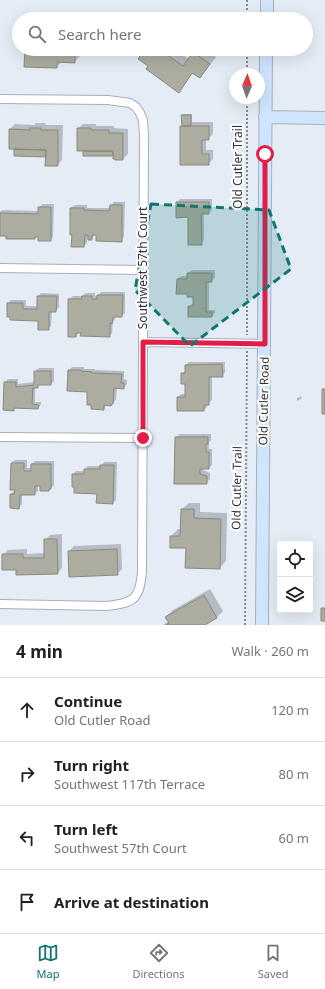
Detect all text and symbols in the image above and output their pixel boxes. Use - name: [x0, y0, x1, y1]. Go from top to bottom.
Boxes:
- search box: [12, 12, 313, 56]
- icon: search: [26, 23, 48, 45]
- text: Search here: [58, 24, 141, 44]
- north arrow: [229, 68, 265, 104]
- street label: Old Cutler Trail: [229, 125, 246, 209]
- route start: [256, 145, 274, 163]
- street label: Southwest 57th Court: [134, 206, 151, 329]
- street label: Old Cutler Road: [254, 356, 273, 446]
- route end: [134, 429, 152, 447]
- street label: Old Cutler Trail: [227, 446, 246, 530]
- map controls: [277, 541, 313, 613]
- button: locate: [277, 541, 313, 577]
- button: layers: [277, 577, 313, 613]
- text: 4 min: [16, 640, 63, 663]
- text: Walk · 260 m: [231, 642, 309, 660]
- text: Continue: [54, 691, 122, 711]
- icon: ahead: [16, 699, 38, 721]
- text: 120 m: [271, 701, 309, 719]
- text: Old Cutler Road: [54, 711, 151, 729]
- text: Turn right: [54, 755, 129, 775]
- icon: right: [16, 763, 38, 785]
- text: 80 m: [279, 765, 309, 783]
- text: Southwest 117th Terrace: [54, 775, 205, 793]
- text: Turn left: [54, 819, 118, 839]
- icon: left: [16, 827, 38, 849]
- text: 60 m: [279, 829, 309, 847]
- text: Southwest 57th Court: [54, 839, 187, 857]
- icon: arrive: [16, 891, 38, 913]
- text: Arrive at destination: [54, 892, 209, 912]
- tab: Map: [37, 942, 59, 981]
- tab: Directions: [132, 942, 185, 981]
- tab: Saved: [258, 942, 288, 981]

